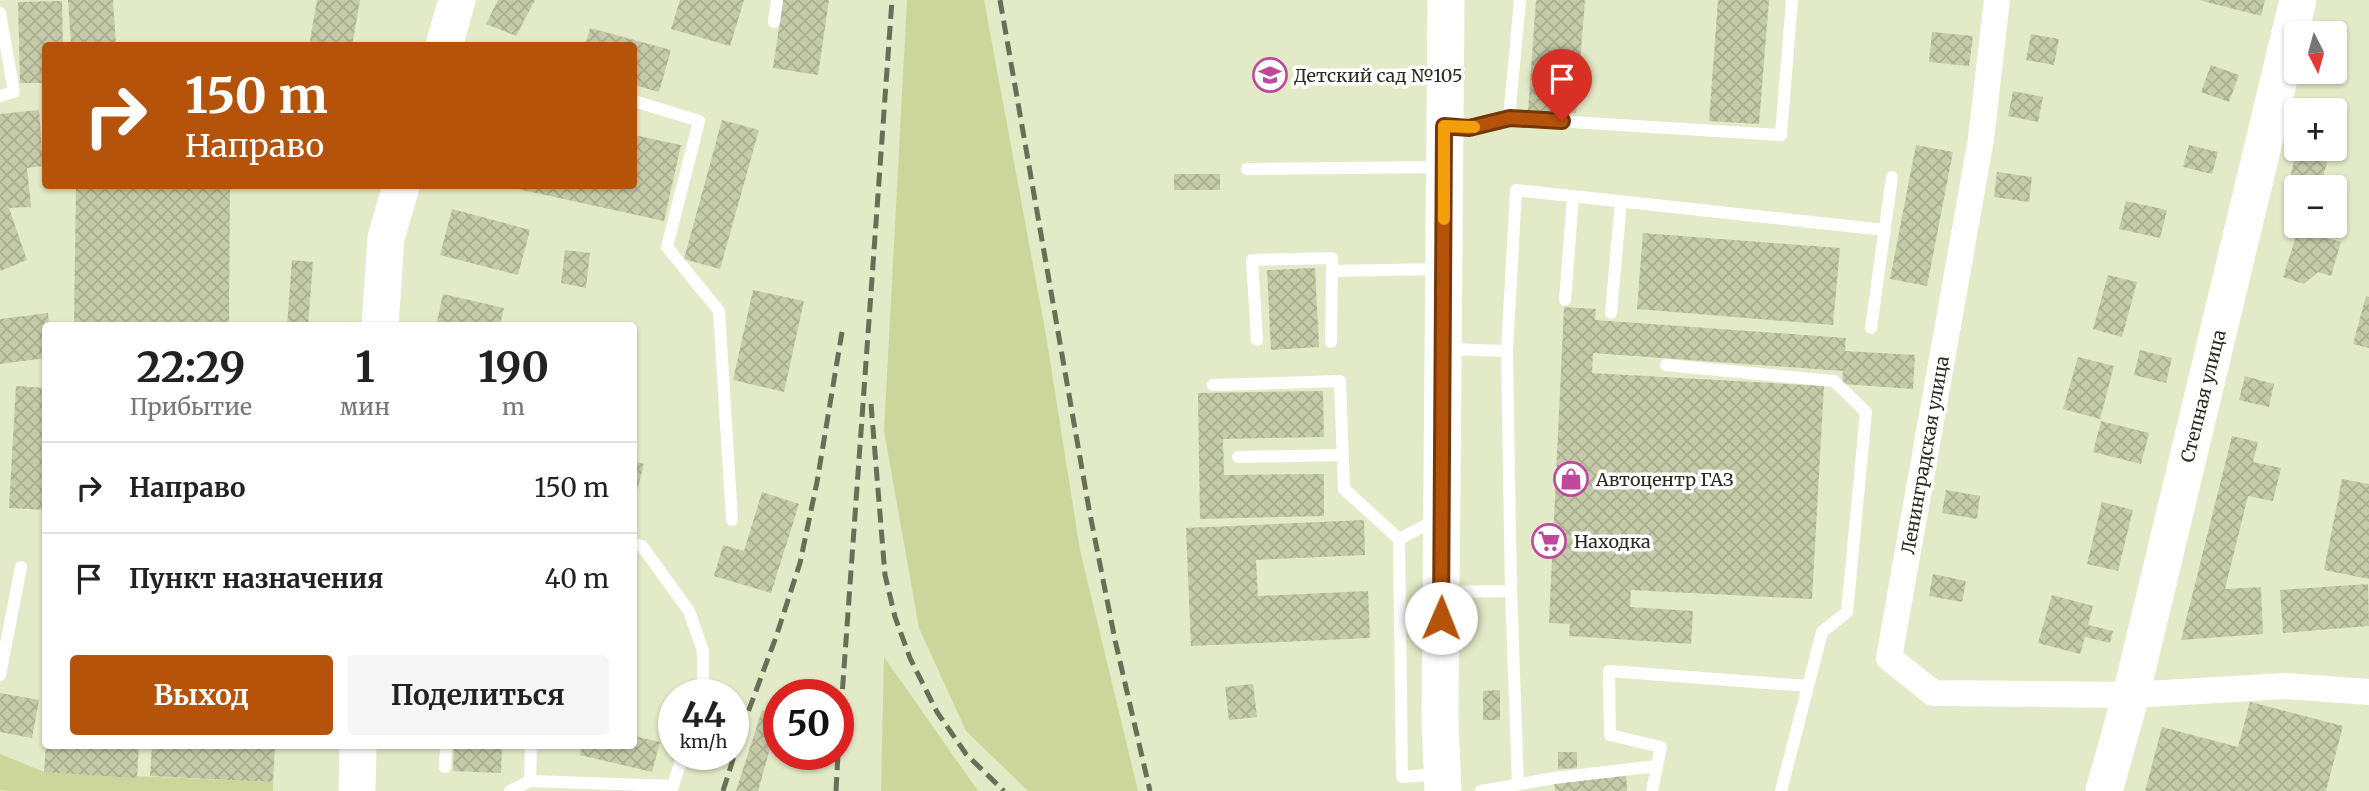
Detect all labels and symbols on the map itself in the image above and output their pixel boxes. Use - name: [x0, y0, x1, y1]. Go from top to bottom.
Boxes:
- north arrow: [2284, 21, 2347, 84]
- pin: [1532, 49, 1592, 121]
- school or university icon: Детский сад №105: [1251, 56, 1289, 94]
- place label: Детский сад №105: [1294, 64, 1463, 87]
- street label: Степная улица: [2175, 327, 2231, 465]
- street label: Ленинградская улица: [1896, 354, 1954, 556]
- shop icon: Автоцентр ГАЗ: [1552, 460, 1590, 498]
- place label: Автоцентр ГАЗ: [1595, 468, 1733, 491]
- supermarket icon: Находка: [1530, 522, 1568, 560]
- place label: Находка: [1574, 530, 1651, 553]
- position arrow: [1404, 581, 1478, 655]
- speed limit sign: 50: [763, 679, 854, 770]

